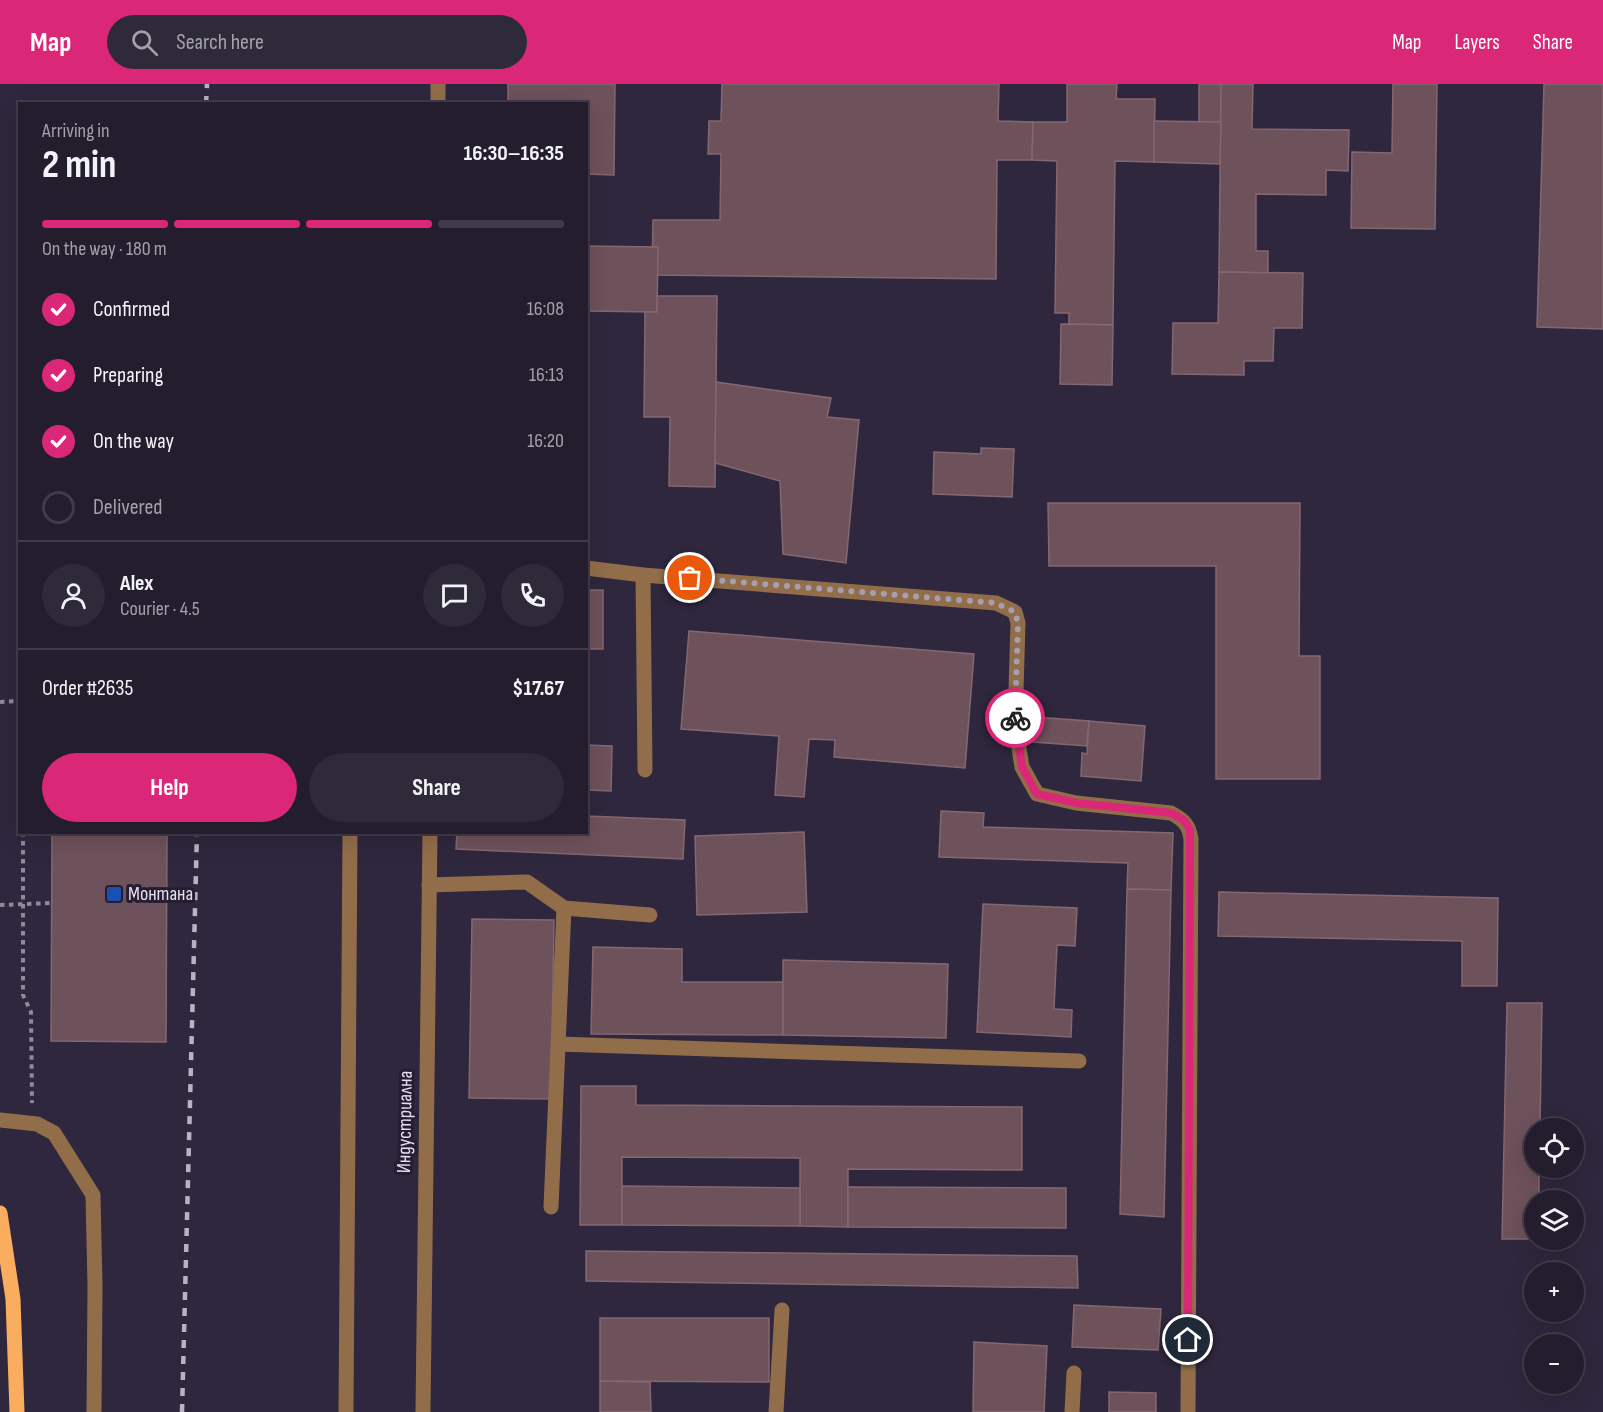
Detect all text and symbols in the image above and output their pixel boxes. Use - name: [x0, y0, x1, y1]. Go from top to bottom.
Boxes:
- search box: [107, 15, 527, 69]
- text: Map: [30, 26, 71, 59]
- icon: search: [128, 26, 161, 59]
- text: Search here: [176, 29, 264, 56]
- text: Map: [1392, 30, 1421, 55]
- text: Layers: [1454, 30, 1500, 55]
- text: Share: [1533, 30, 1573, 55]
- text: Arriving in: [42, 119, 110, 143]
- text: 16:30–16:35: [464, 140, 564, 167]
- text: 2 min: [42, 142, 116, 189]
- text: On the way · 180 m: [42, 237, 167, 261]
- icon: check: [42, 293, 75, 326]
- text: Confirmed: [93, 296, 170, 323]
- text: 16:08: [527, 297, 564, 321]
- icon: check: [42, 359, 75, 392]
- text: Preparing: [93, 362, 163, 389]
- text: 16:13: [529, 363, 564, 387]
- icon: check: [42, 425, 75, 458]
- text: On the way: [93, 428, 174, 455]
- text: 16:20: [527, 429, 564, 453]
- text: Delivered: [93, 494, 162, 521]
- pin: [664, 552, 715, 603]
- icon: bag: [673, 561, 706, 594]
- button: person: [42, 564, 105, 627]
- button: chat: [423, 564, 486, 627]
- button: phone: [501, 564, 564, 627]
- text: Alex: [120, 570, 153, 597]
- text: Courier · 4.5: [120, 597, 200, 621]
- text: Order #2635: [42, 675, 133, 702]
- text: $17.67: [512, 675, 564, 702]
- courier: [985, 688, 1045, 748]
- icon: bike: [999, 702, 1032, 735]
- button: Help: [42, 753, 297, 822]
- button: Share: [309, 753, 564, 822]
- place label: Монтана: [128, 882, 193, 906]
- marker: Монтана: [105, 885, 123, 903]
- street label: Индустриална: [392, 1071, 418, 1173]
- map controls: [1524, 1118, 1584, 1394]
- button: locate: [1524, 1118, 1584, 1178]
- button: layers: [1524, 1190, 1584, 1250]
- button: +: [1524, 1262, 1584, 1322]
- pin: [1162, 1314, 1213, 1365]
- icon: home: [1171, 1323, 1204, 1356]
- button: −: [1524, 1334, 1584, 1394]

